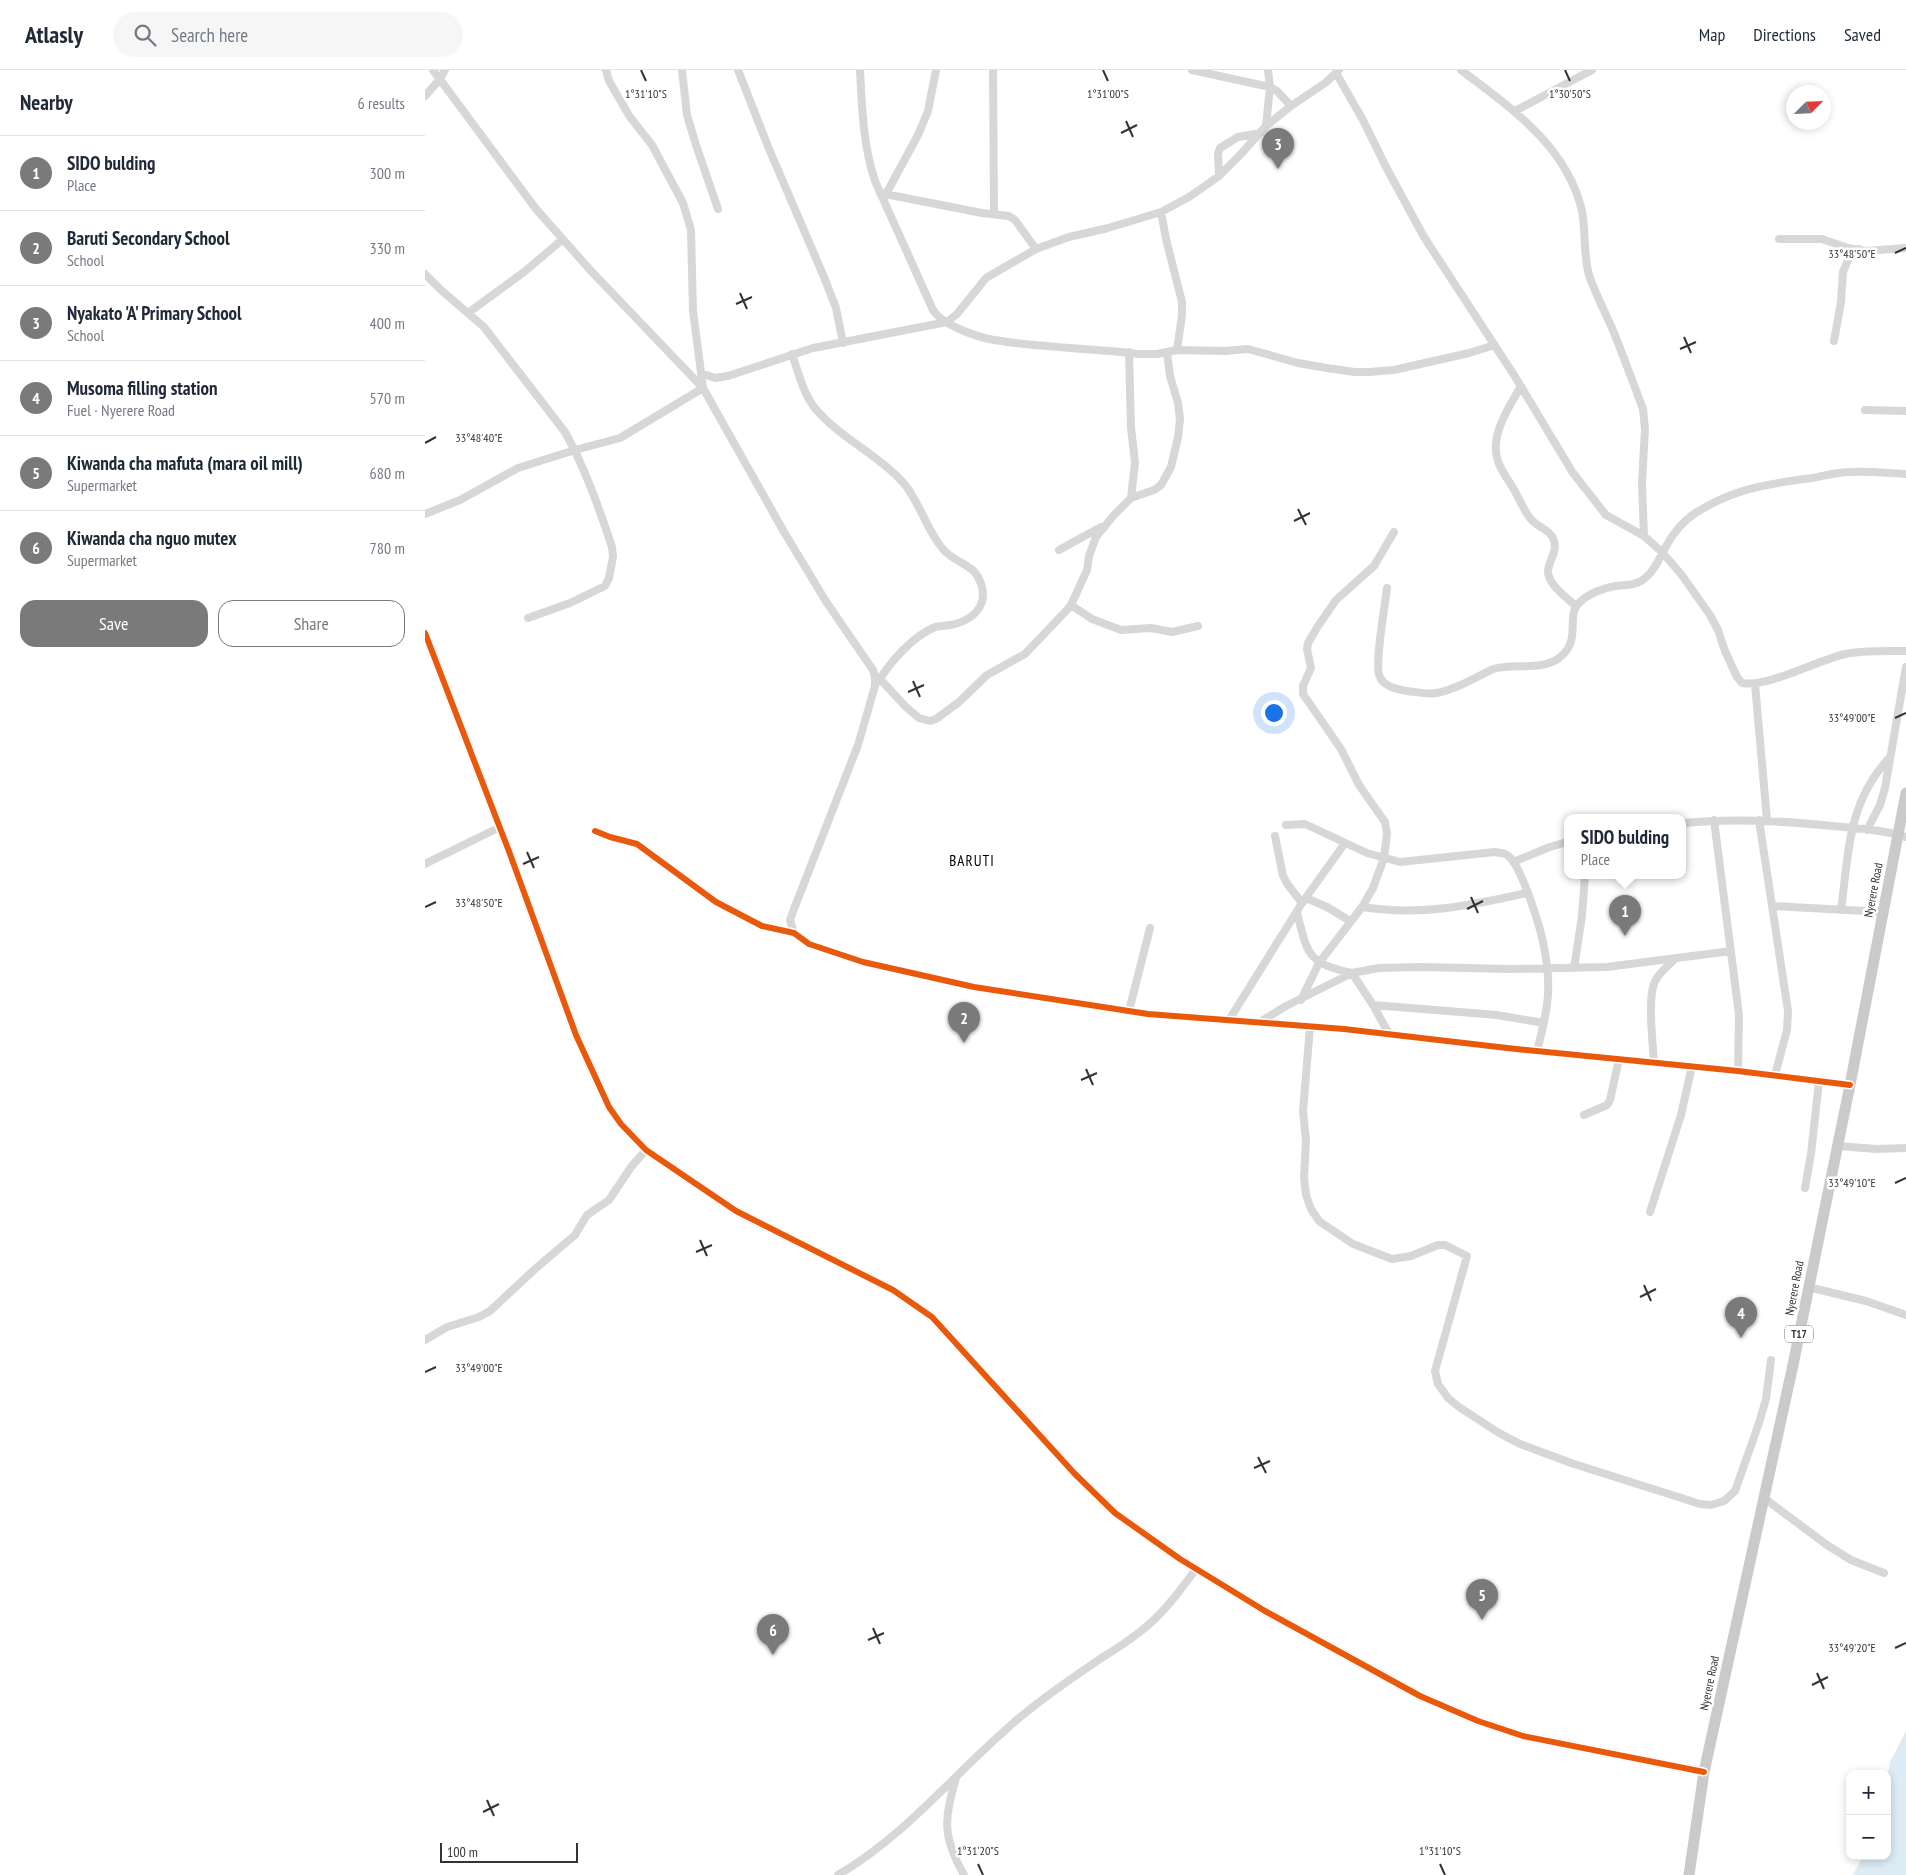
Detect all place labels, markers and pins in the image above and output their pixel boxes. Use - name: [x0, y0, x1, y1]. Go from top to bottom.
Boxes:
- pin: 3: [1262, 128, 1294, 169]
- pin: 1: [1609, 895, 1641, 936]
- pin: 2: [948, 1002, 980, 1043]
- pin: 4: [1725, 1297, 1757, 1338]
- pin: 5: [1466, 1579, 1498, 1620]
- pin: 6: [757, 1614, 789, 1655]

